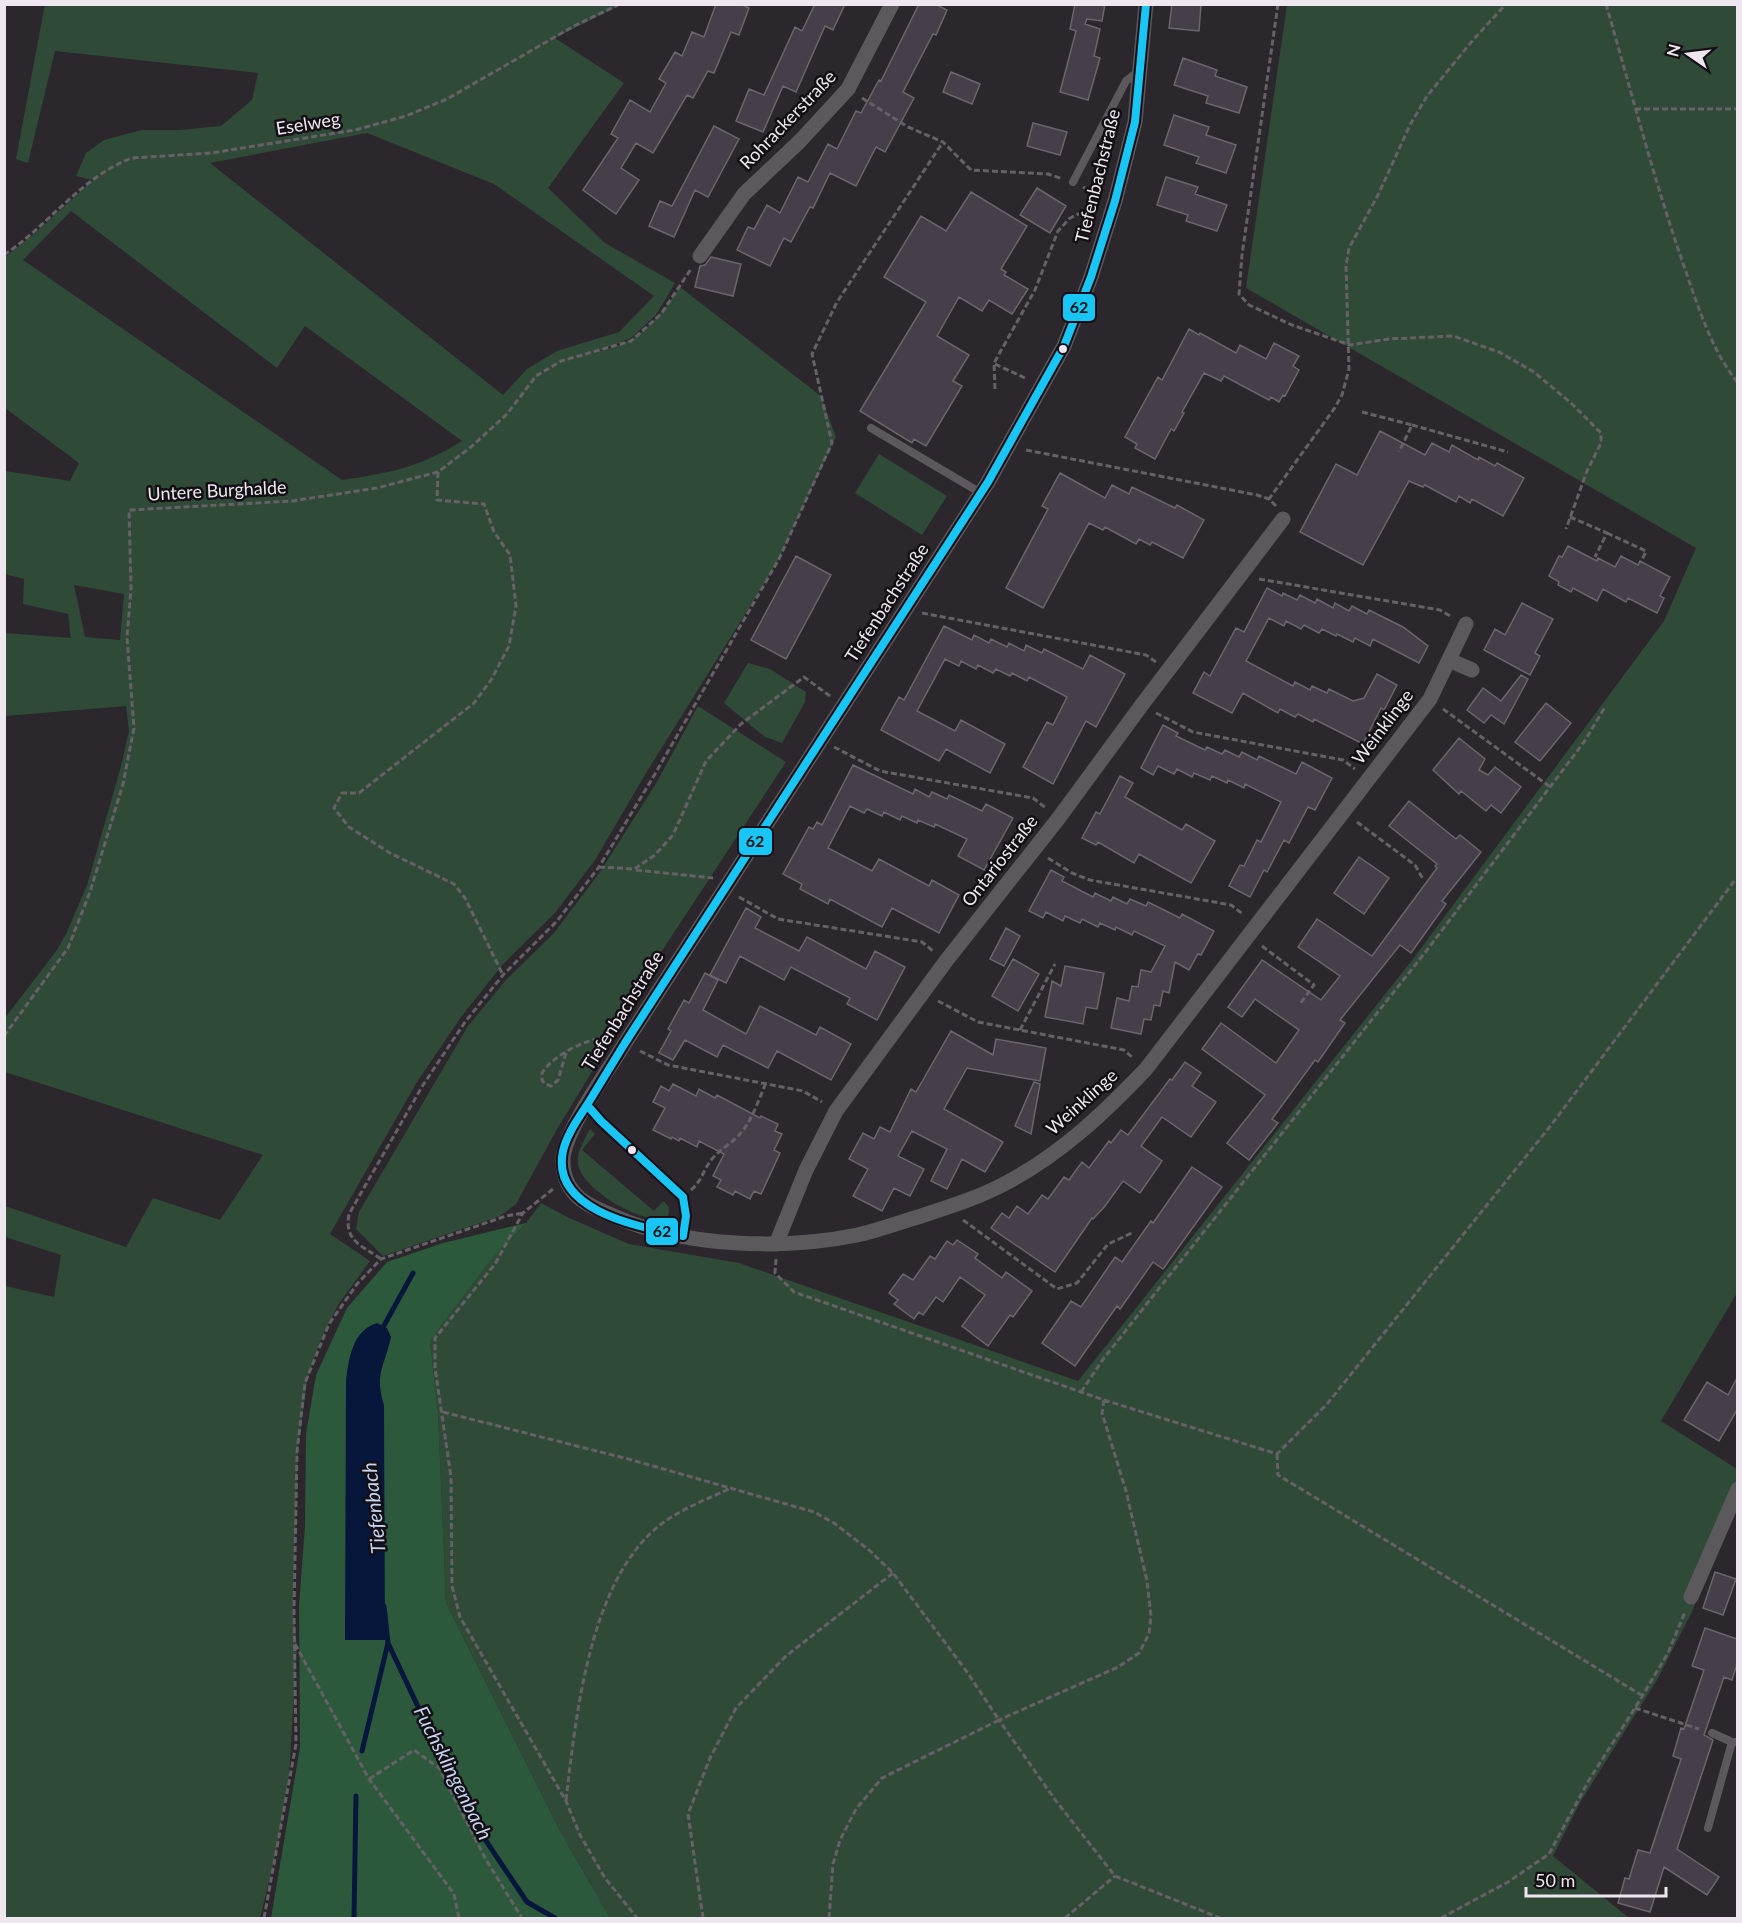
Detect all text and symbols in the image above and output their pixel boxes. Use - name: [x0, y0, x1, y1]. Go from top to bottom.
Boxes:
- north arrow: [1658, 24, 1718, 84]
- text: N: [1662, 42, 1684, 59]
- street label: Rohrackerstraße: [735, 65, 840, 173]
- street label: Eselweg: [274, 107, 342, 139]
- street label: Tiefenbachstraße: [1070, 107, 1124, 245]
- line badge: 62: [1062, 293, 1096, 322]
- text: 62: [1070, 297, 1088, 316]
- unlabelled marker: [1057, 343, 1069, 355]
- street label: Untere Burghalde: [147, 475, 287, 505]
- street label: Tiefenbachstraße: [840, 539, 933, 666]
- street label: Weinklinge: [1347, 685, 1417, 768]
- street label: Ontariostraße: [957, 810, 1042, 911]
- line badge: 62: [738, 827, 773, 856]
- text: 62: [746, 831, 764, 850]
- street label: Tiefenbachstraße: [576, 947, 668, 1074]
- street label: Weinklinge: [1041, 1064, 1121, 1139]
- unlabelled marker: [626, 1144, 638, 1156]
- line badge: 62: [645, 1217, 679, 1246]
- text: 62: [653, 1221, 671, 1240]
- water label: Tiefenbach: [356, 1461, 390, 1555]
- water label: Fuchsklingenbach: [410, 1701, 498, 1844]
- scale bar: [1526, 1860, 1666, 1898]
- text: 50 m: [1535, 1869, 1575, 1891]

